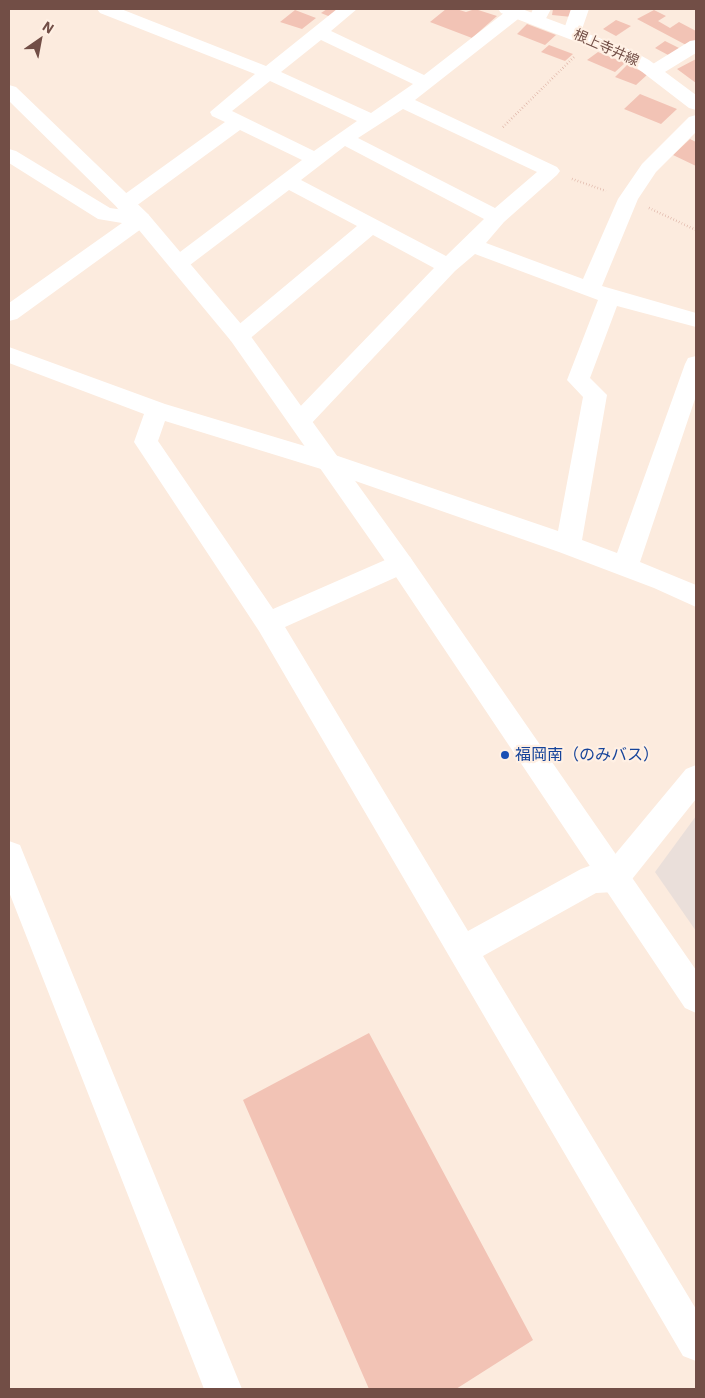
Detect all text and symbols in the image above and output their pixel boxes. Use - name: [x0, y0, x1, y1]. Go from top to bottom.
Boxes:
- north arrow: [15, 15, 65, 65]
- text: N: [39, 17, 57, 38]
- street label: 根上寺井線: [571, 26, 641, 70]
- place label: 福岡南（のみバス）: [515, 745, 659, 765]
- marker: 福岡南（のみバス）: [499, 749, 511, 761]

